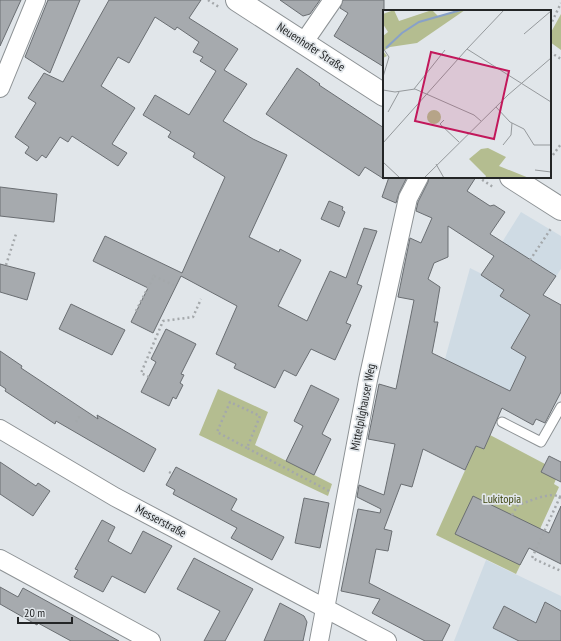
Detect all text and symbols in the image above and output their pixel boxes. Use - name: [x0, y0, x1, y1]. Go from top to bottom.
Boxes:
- inset map: [383, 10, 551, 178]
- street label: Neuenhofer Straße: [274, 19, 348, 74]
- street label: Mittelpilghauser Weg: [347, 362, 378, 451]
- park label: Lukitopia: [483, 491, 521, 506]
- street label: Messerstraße: [133, 501, 189, 540]
- scale bar: [18, 599, 72, 625]
- text: 20 m: [24, 605, 45, 620]

